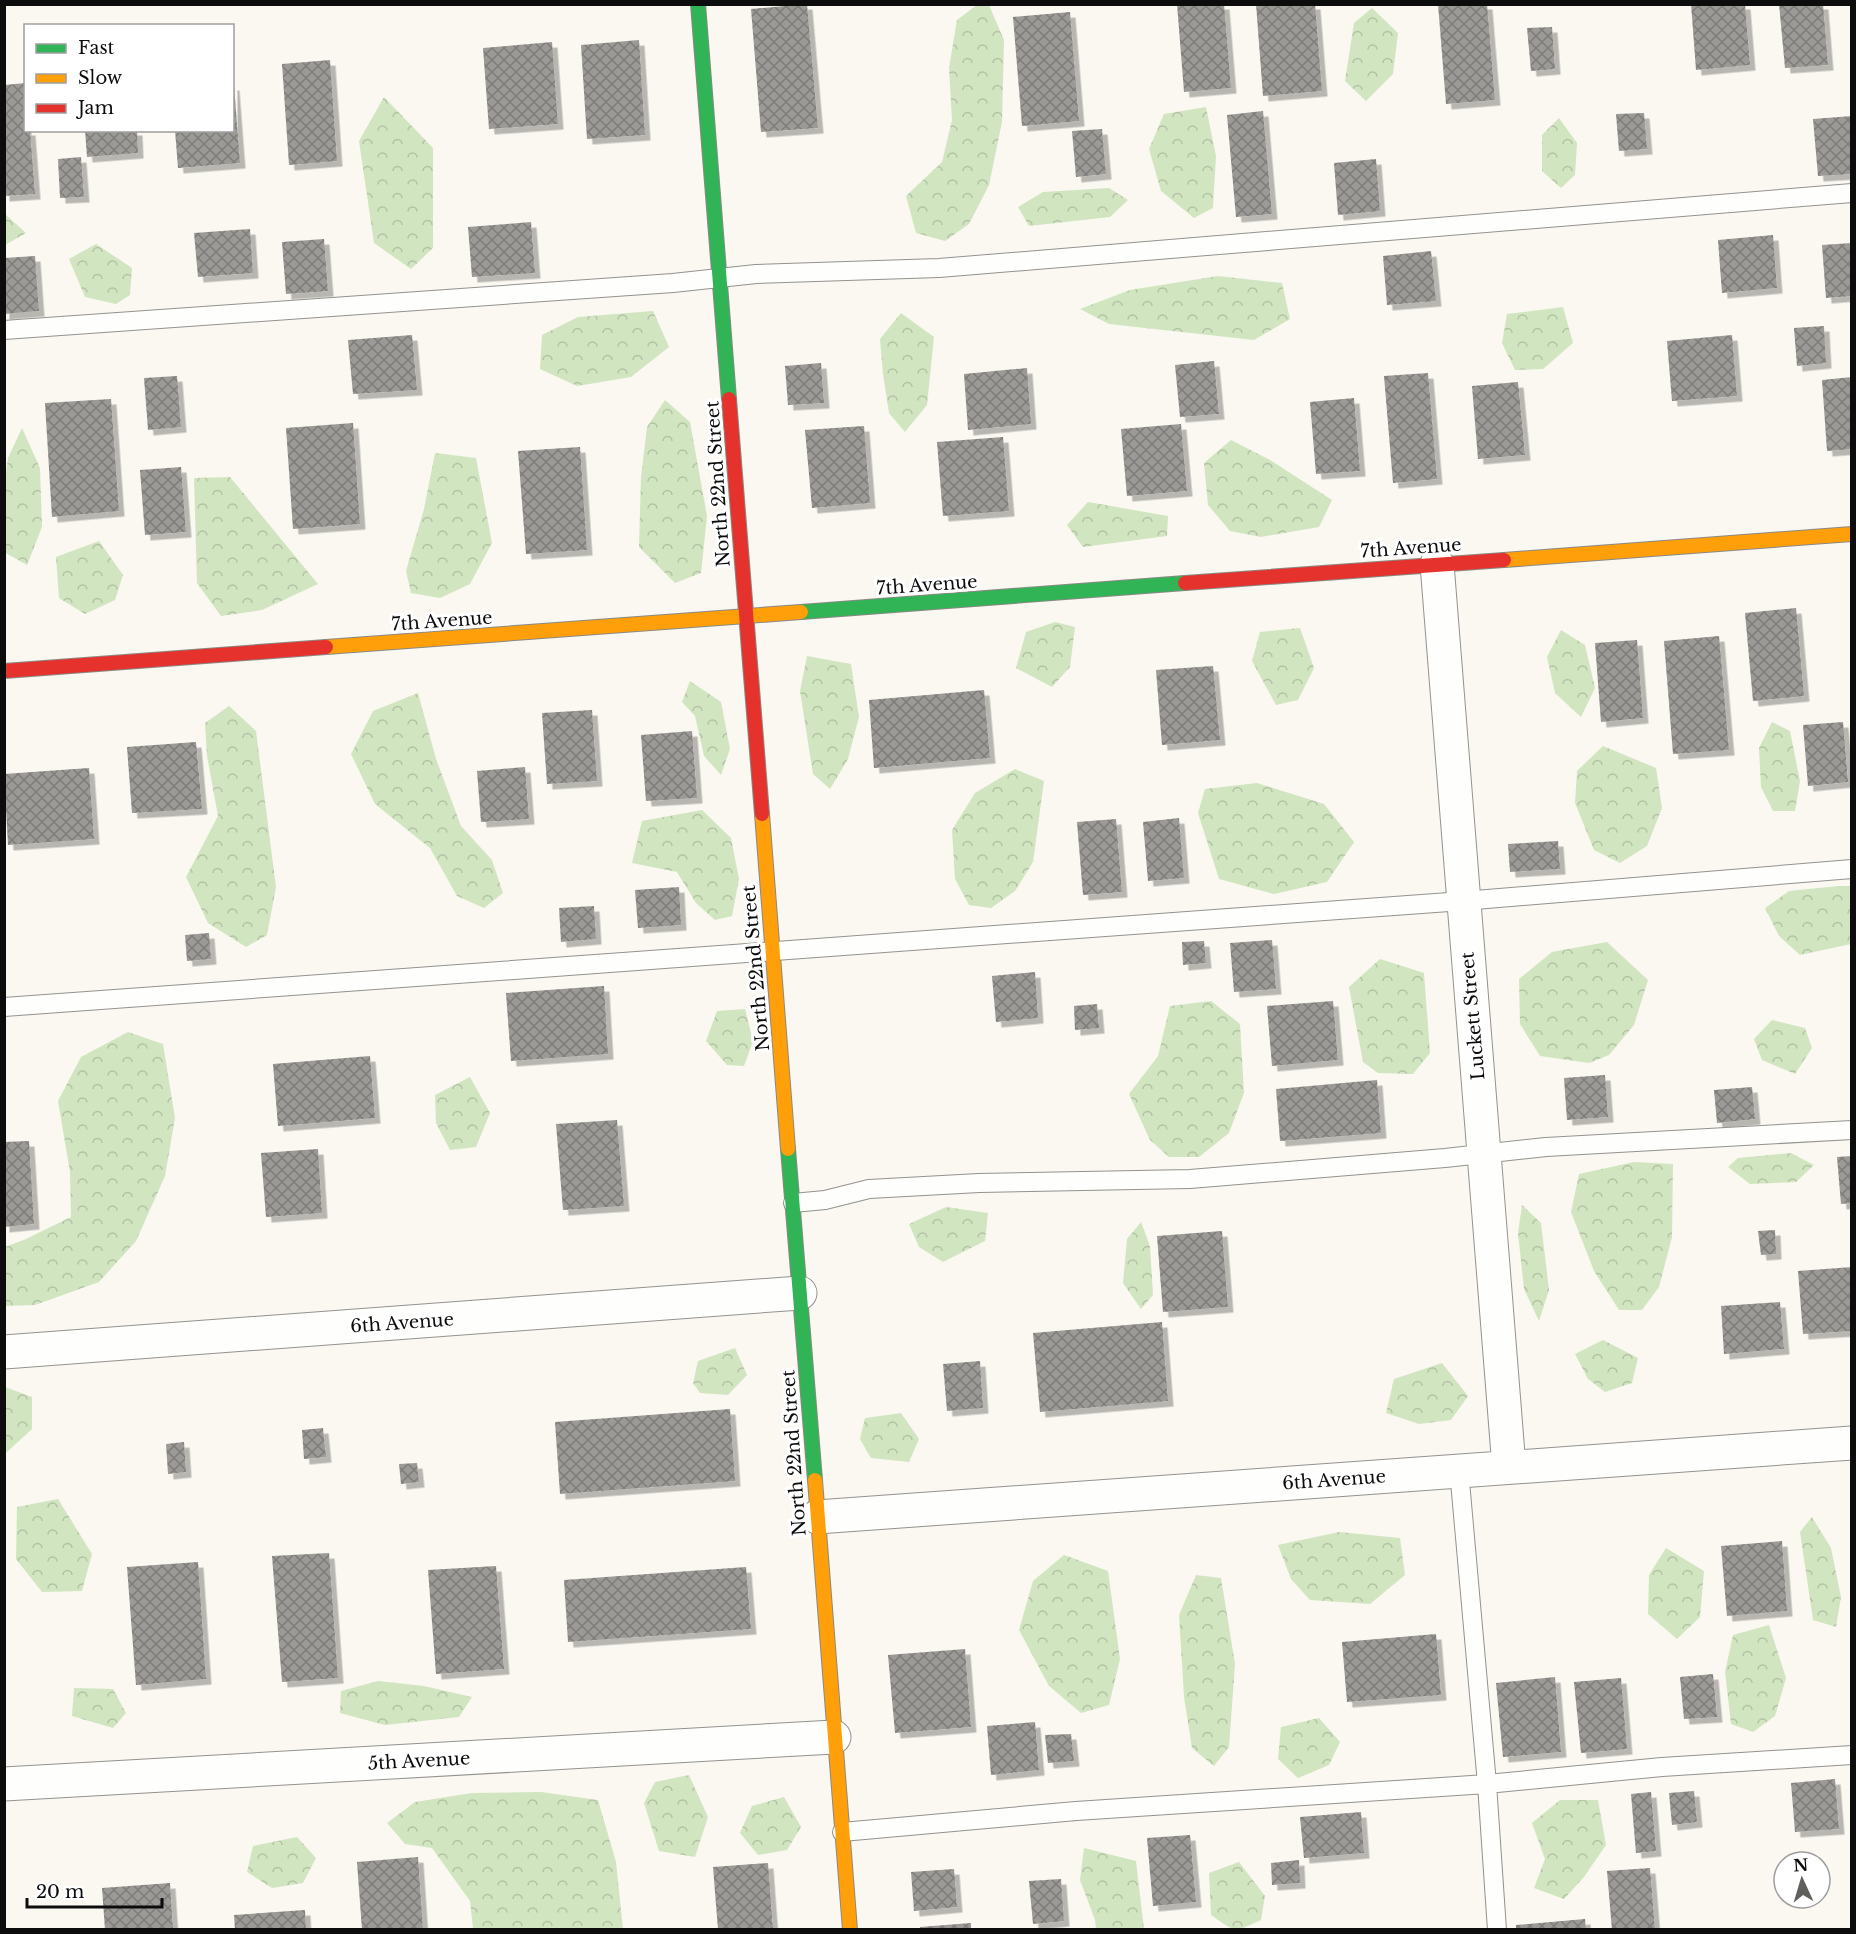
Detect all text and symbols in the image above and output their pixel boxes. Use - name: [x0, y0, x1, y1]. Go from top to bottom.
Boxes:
- legend: [24, 24, 234, 132]
- text: Fast: [78, 37, 115, 59]
- text: Slow: [78, 67, 123, 89]
- text: Jam: [76, 97, 114, 119]
- street label: North 22nd Street: [701, 400, 735, 568]
- street label: 7th Avenue: [1360, 533, 1462, 563]
- street label: 7th Avenue: [876, 570, 978, 600]
- street label: 7th Avenue: [391, 606, 493, 636]
- street label: North 22nd Street: [738, 884, 774, 1052]
- street label: Luckett Street: [1456, 951, 1490, 1081]
- street label: 6th Avenue: [349, 1308, 455, 1338]
- street label: North 22nd Street: [777, 1369, 811, 1537]
- street label: 6th Avenue: [1281, 1465, 1387, 1495]
- street label: 5th Avenue: [367, 1747, 471, 1775]
- north arrow: [1772, 1850, 1832, 1910]
- text: N: [1793, 1855, 1809, 1876]
- scale bar: [27, 1871, 162, 1909]
- text: 20 m: [36, 1881, 84, 1903]

